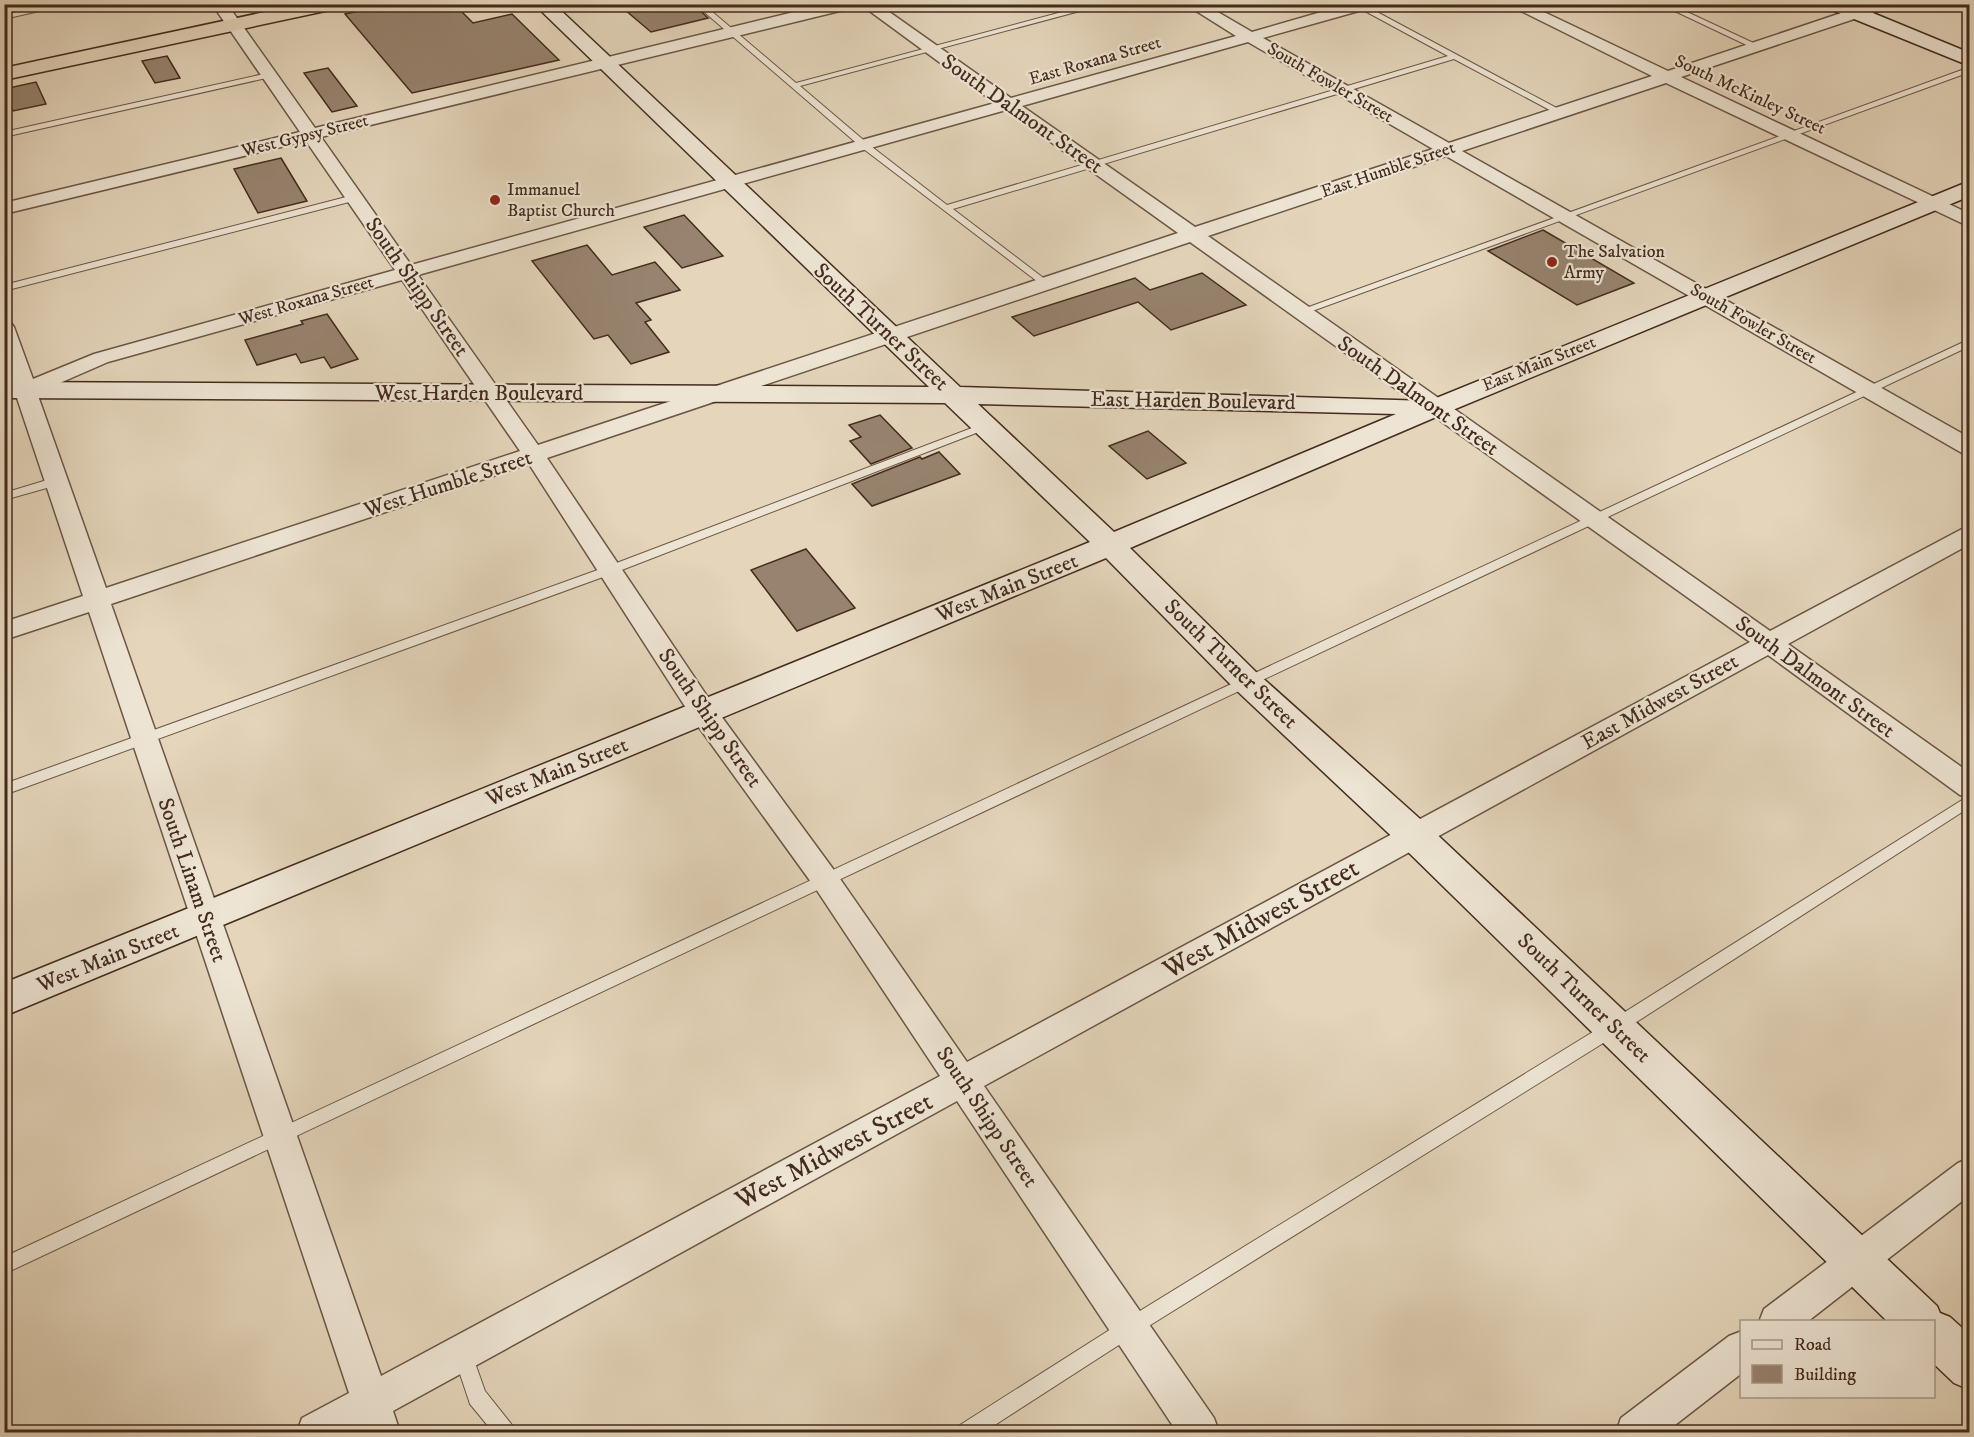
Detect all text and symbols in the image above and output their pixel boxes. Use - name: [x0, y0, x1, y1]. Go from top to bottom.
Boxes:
- street label: East Roxana Street: [1026, 32, 1164, 90]
- street label: South Fowler Street: [1263, 38, 1397, 128]
- street label: South Dalmont Street: [936, 48, 1108, 180]
- street label: South McKinley Street: [1671, 50, 1829, 140]
- street label: West Gypsy Street: [238, 110, 371, 163]
- street label: East Humble Street: [1318, 137, 1458, 203]
- place label: Immanuel Baptist Church: [507, 179, 615, 222]
- marker: Immanuel Baptist Church: [488, 193, 502, 207]
- street label: South Shipp Street: [359, 212, 475, 362]
- place label: The Salvation Army: [1564, 241, 1665, 284]
- marker: The Salvation Army: [1545, 255, 1559, 269]
- street label: South Turner Street: [808, 257, 954, 397]
- street label: West Roxana Street: [235, 271, 376, 331]
- street label: South Fowler Street: [1686, 279, 1820, 369]
- street label: South Dalmont Street: [1332, 330, 1504, 462]
- street label: East Main Street: [1479, 331, 1599, 397]
- street label: West Harden Boulevard: [374, 380, 583, 407]
- street label: East Harden Boulevard: [1090, 386, 1296, 416]
- street label: West Humble Street: [360, 444, 535, 524]
- street label: West Main Street: [931, 547, 1082, 629]
- street label: South Turner Street: [1159, 593, 1303, 735]
- street label: South Dalmont Street: [1730, 610, 1900, 744]
- street label: South Shipp Street: [652, 643, 768, 793]
- street label: East Midwest Street: [1577, 648, 1743, 756]
- street label: West Main Street: [481, 731, 632, 813]
- street label: South Linam Street: [151, 794, 233, 966]
- street label: West Midwest Street: [1156, 851, 1365, 987]
- street label: West Main Street: [32, 917, 183, 999]
- street label: South Turner Street: [1512, 927, 1656, 1069]
- street label: South Shipp Street: [930, 1042, 1044, 1192]
- street label: West Midwest Street: [729, 1084, 939, 1218]
- legend: [1740, 1320, 1935, 1398]
- text: Road: [1794, 1334, 1831, 1356]
- text: Building: [1794, 1364, 1856, 1386]

